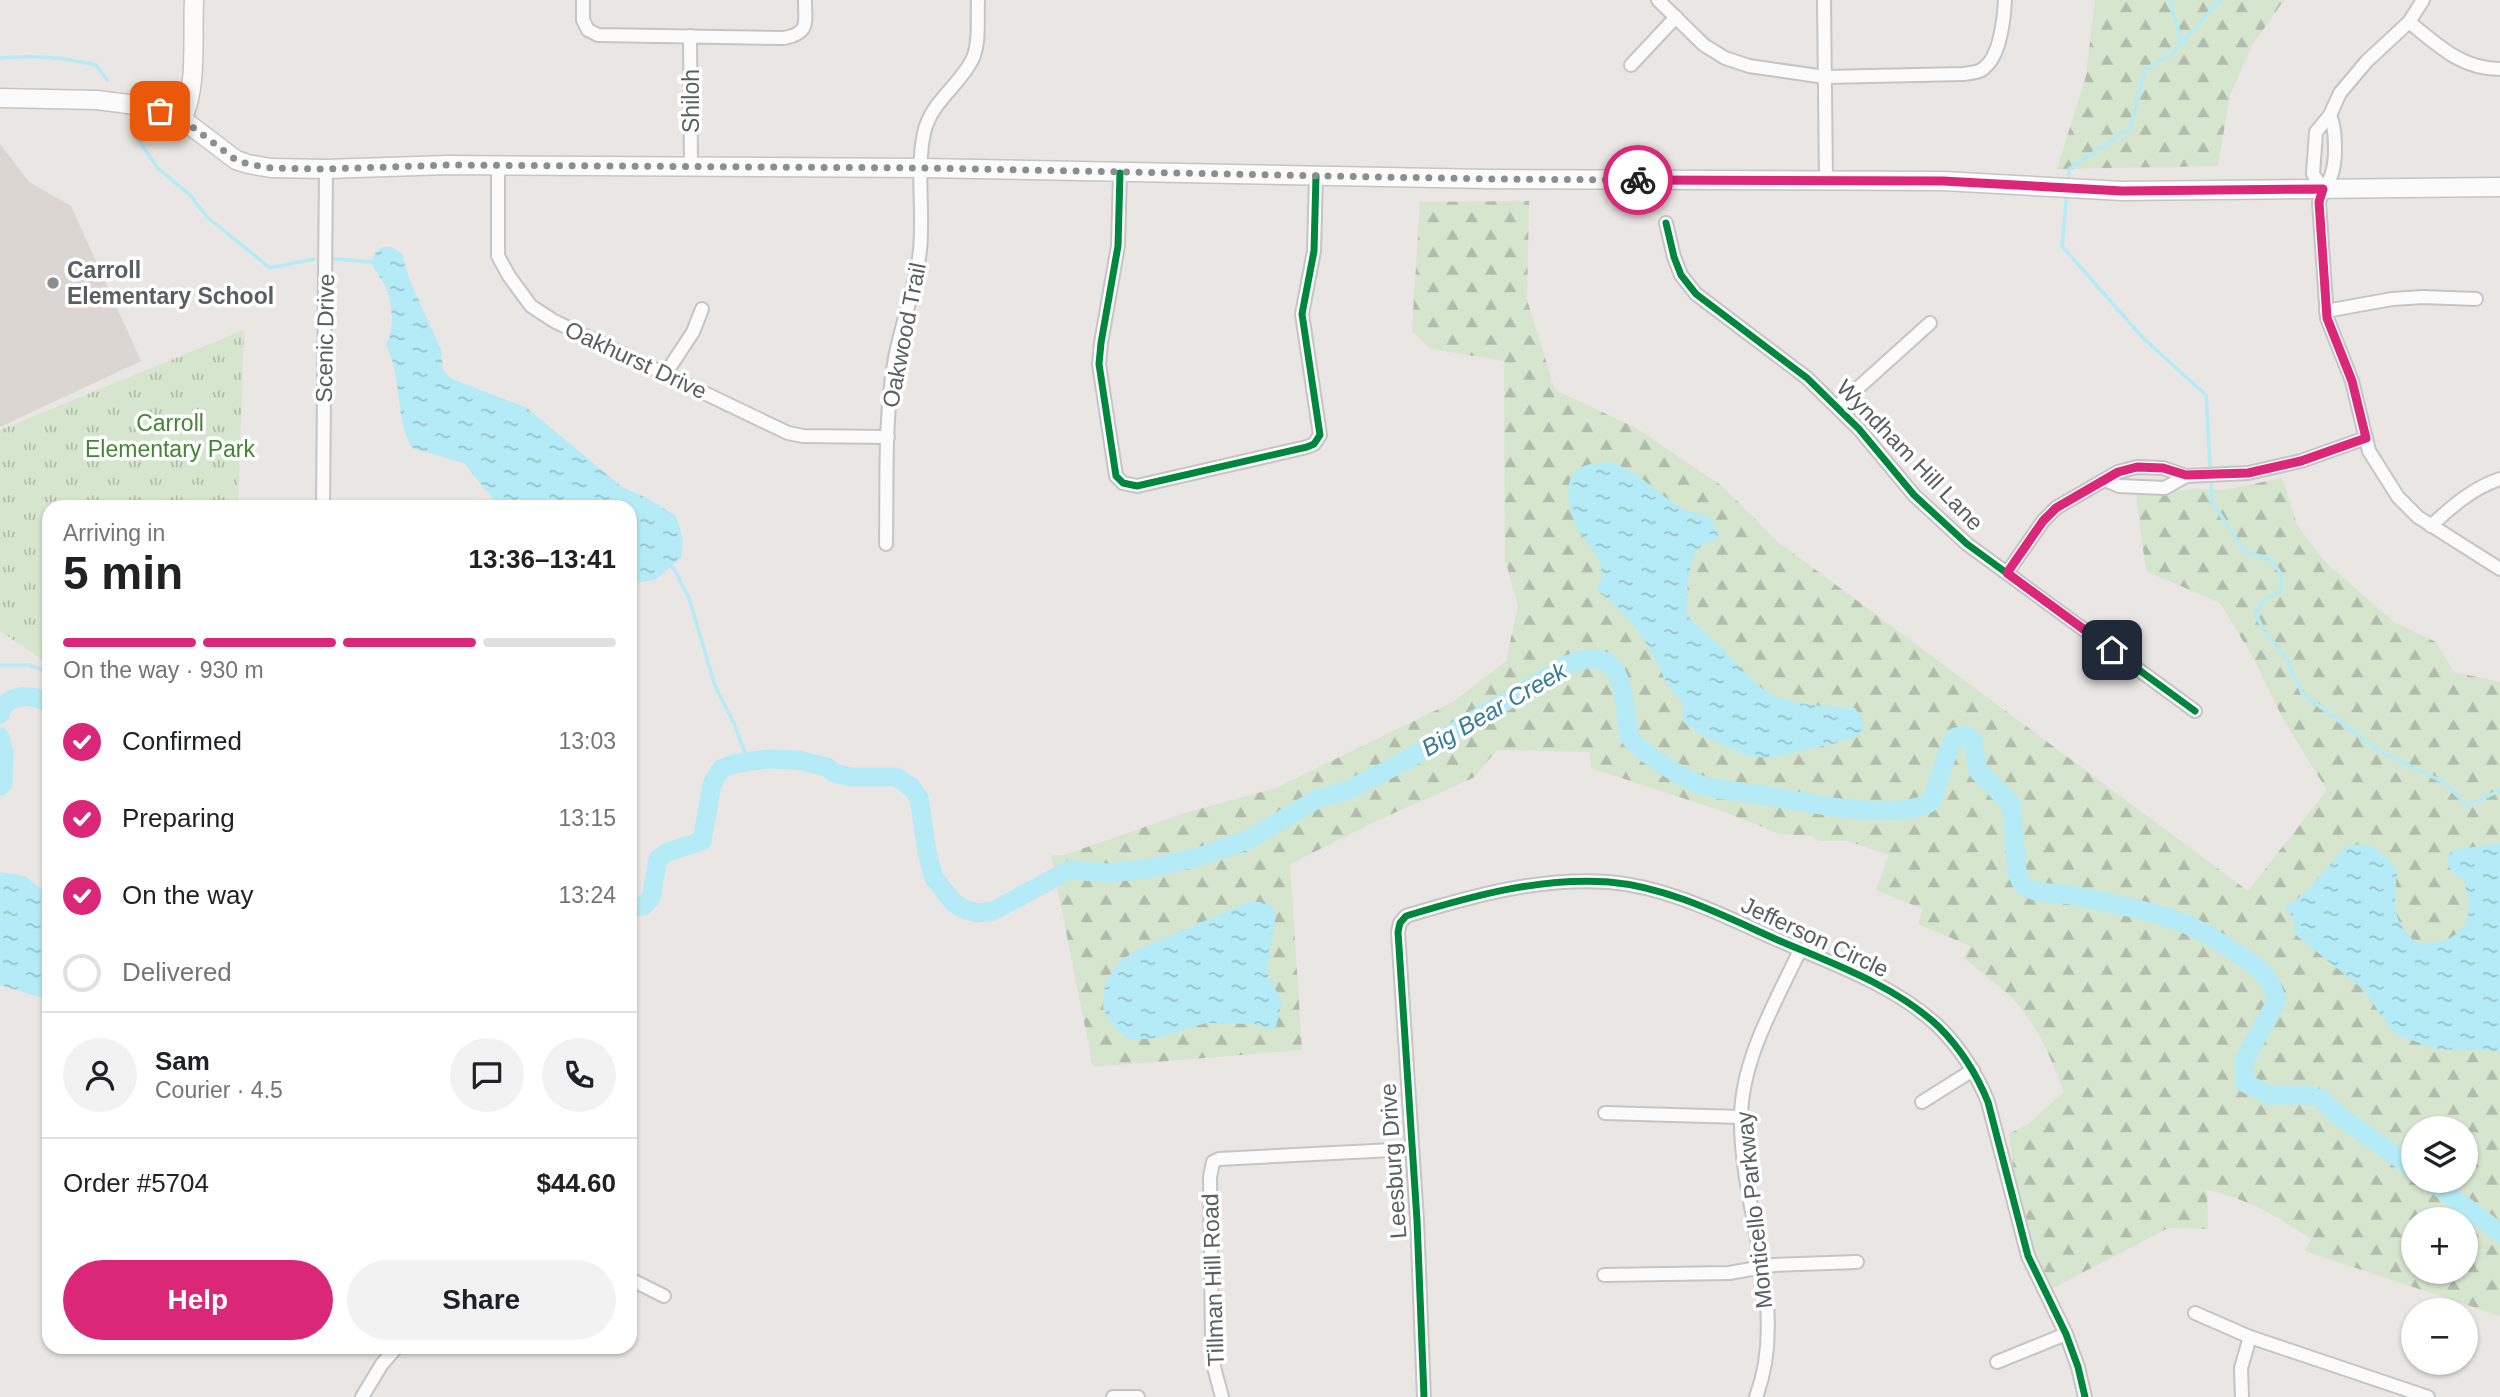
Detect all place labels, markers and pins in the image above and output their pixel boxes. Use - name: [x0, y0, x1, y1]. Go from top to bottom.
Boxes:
- pin: [130, 81, 190, 141]
- place label: Carroll Elementary School: [67, 257, 274, 309]
- marker: Carroll Elementary School: [45, 275, 61, 291]
- pin: [2082, 620, 2142, 680]

